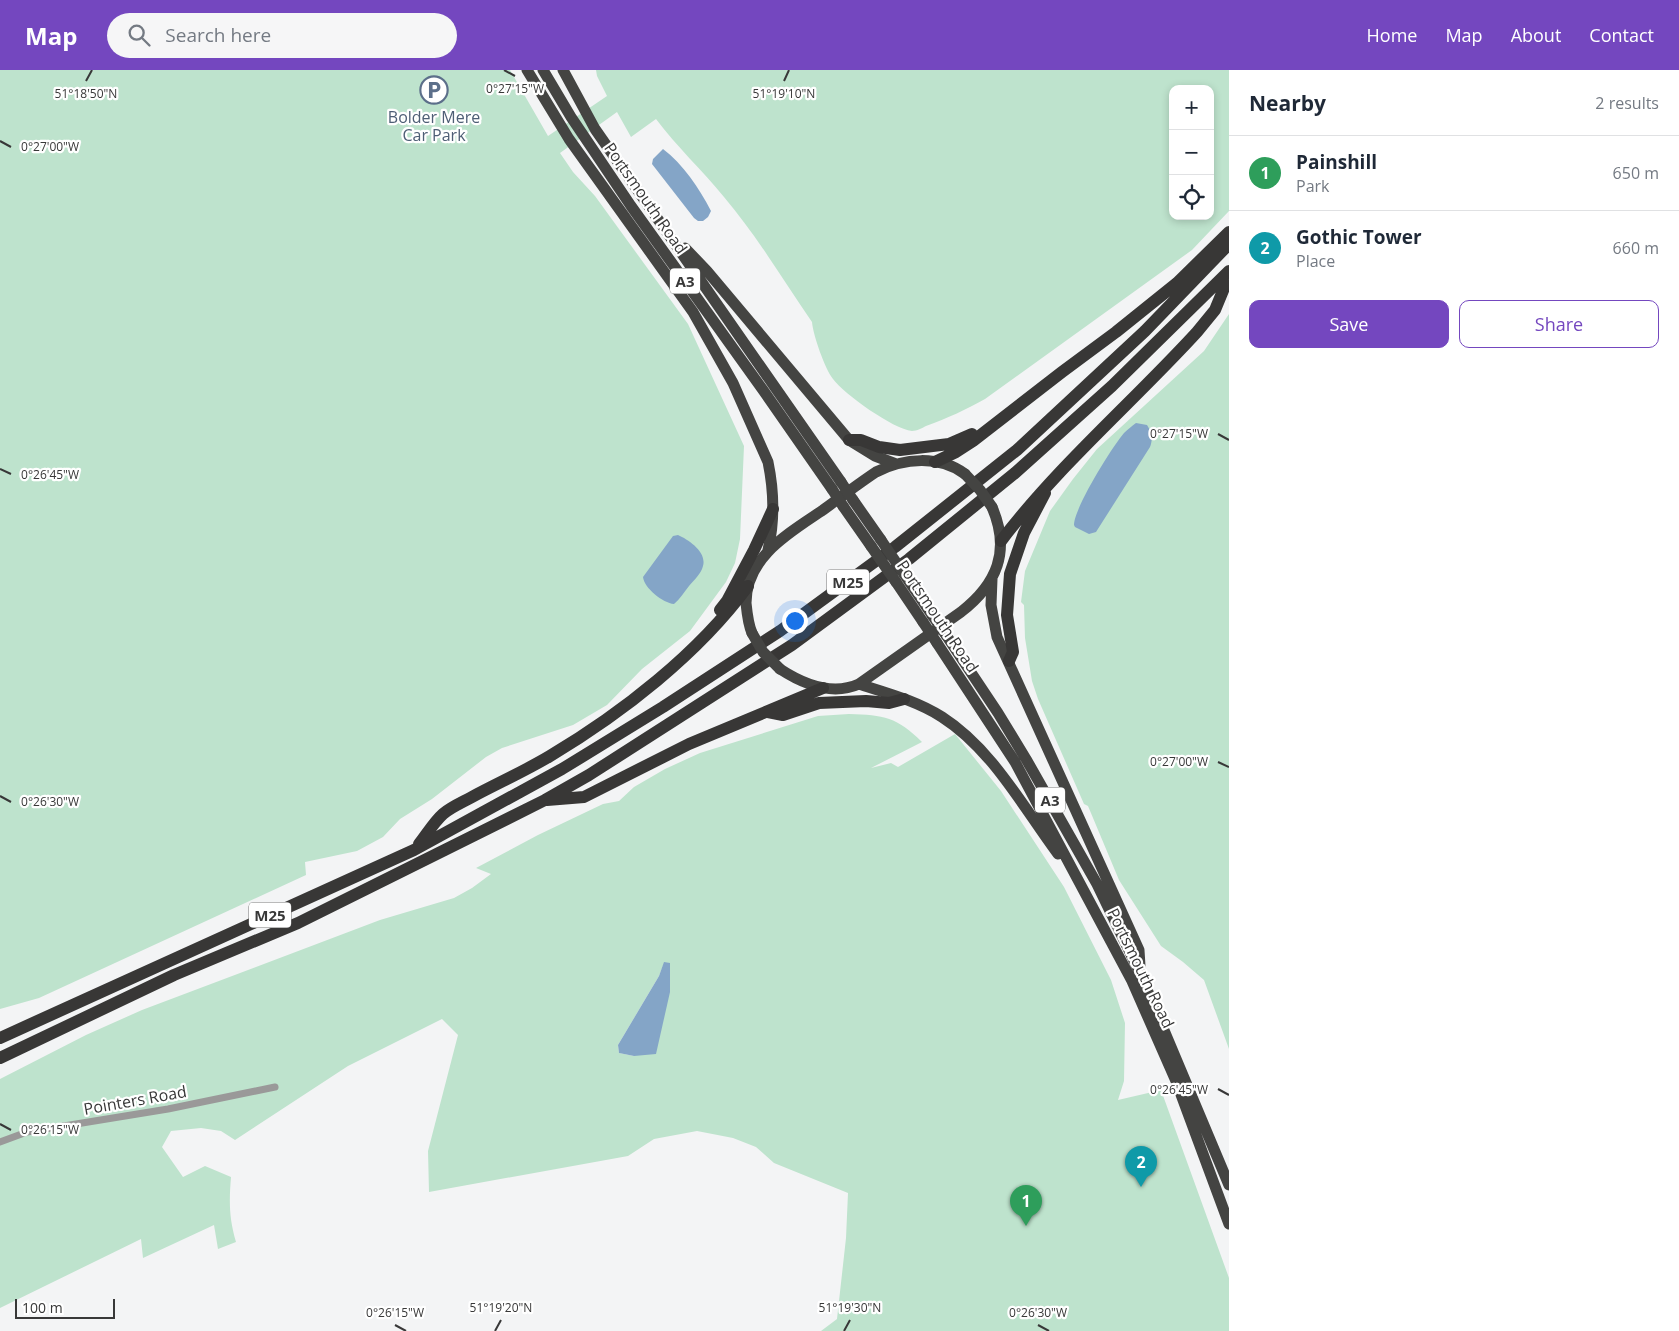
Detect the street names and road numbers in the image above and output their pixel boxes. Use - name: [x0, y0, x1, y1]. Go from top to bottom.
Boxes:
- street label: Portsmouth Road: [599, 138, 693, 258]
- road number: A3: [670, 268, 700, 294]
- street label: Portsmouth Road: [892, 555, 984, 677]
- road number: M25: [827, 570, 869, 594]
- road number: A3: [1035, 788, 1065, 812]
- road number: M25: [249, 902, 291, 928]
- street label: Portsmouth Road: [1102, 904, 1180, 1032]
- street label: Pointers Road: [82, 1080, 188, 1120]

